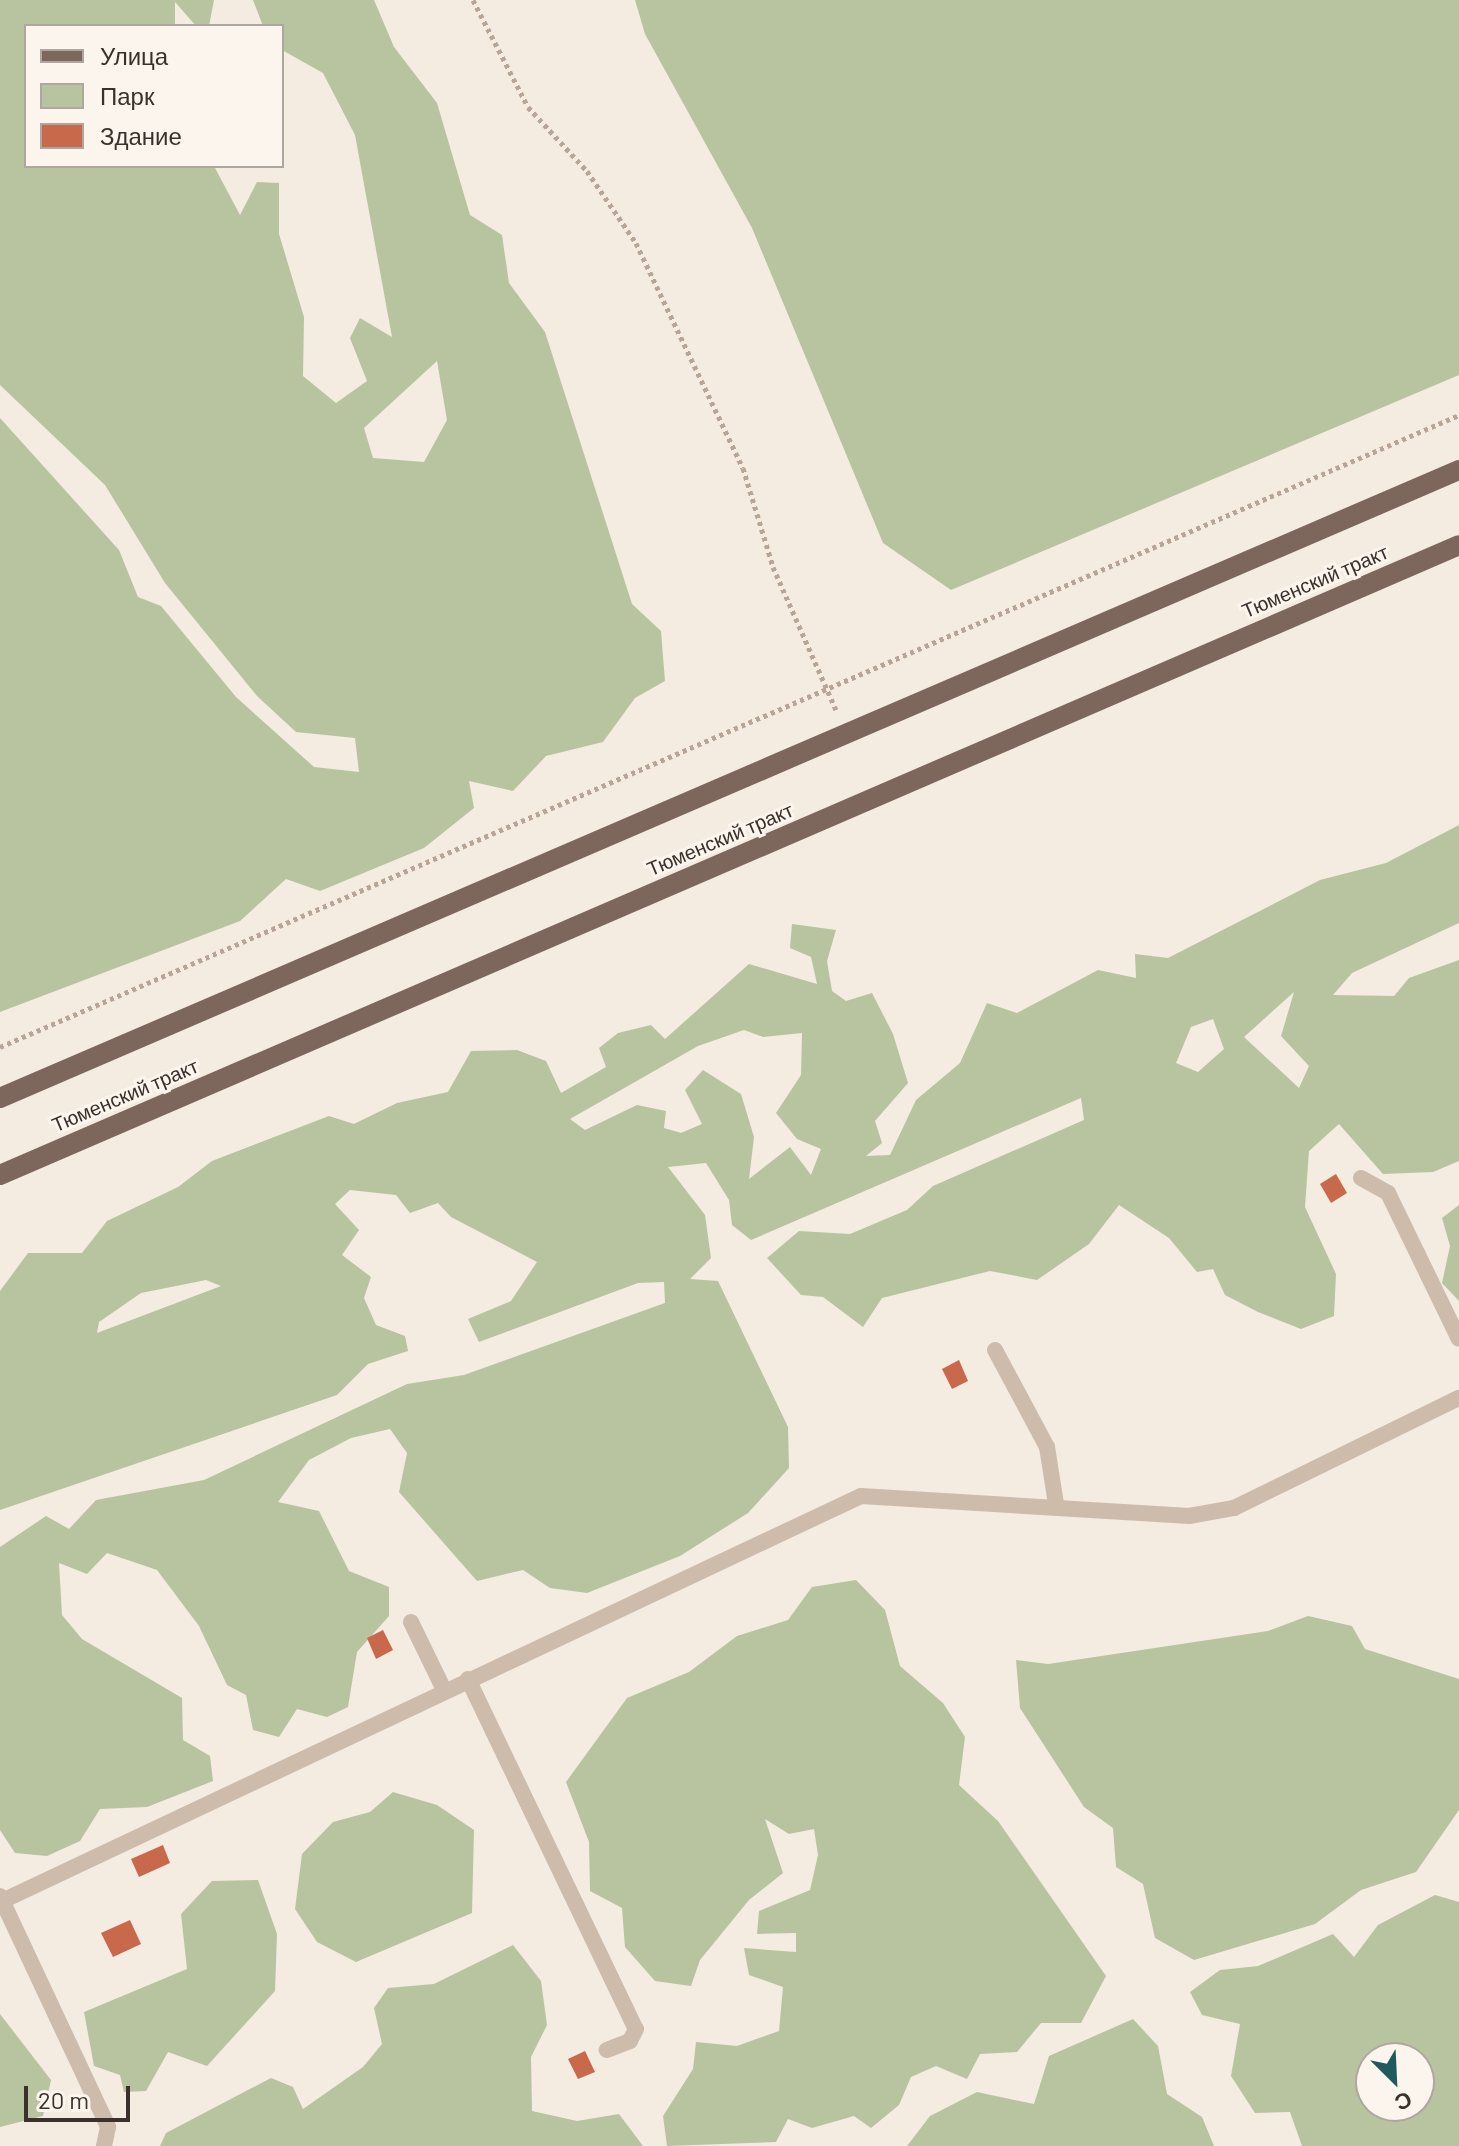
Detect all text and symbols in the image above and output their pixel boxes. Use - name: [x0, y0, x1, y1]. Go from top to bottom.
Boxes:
- legend: [24, 24, 284, 168]
- text: Улица: [100, 41, 168, 70]
- text: Парк: [100, 81, 154, 110]
- text: Здание: [100, 121, 182, 150]
- street label: Тюменский тракт: [1238, 539, 1392, 623]
- street label: Тюменский тракт: [643, 797, 797, 881]
- street label: Тюменский тракт: [48, 1053, 202, 1137]
- north arrow: [1355, 2042, 1435, 2122]
- scale bar: [28, 2070, 134, 2120]
- text: 20 m: [38, 2085, 89, 2114]
- text: С: [1391, 2087, 1417, 2117]

